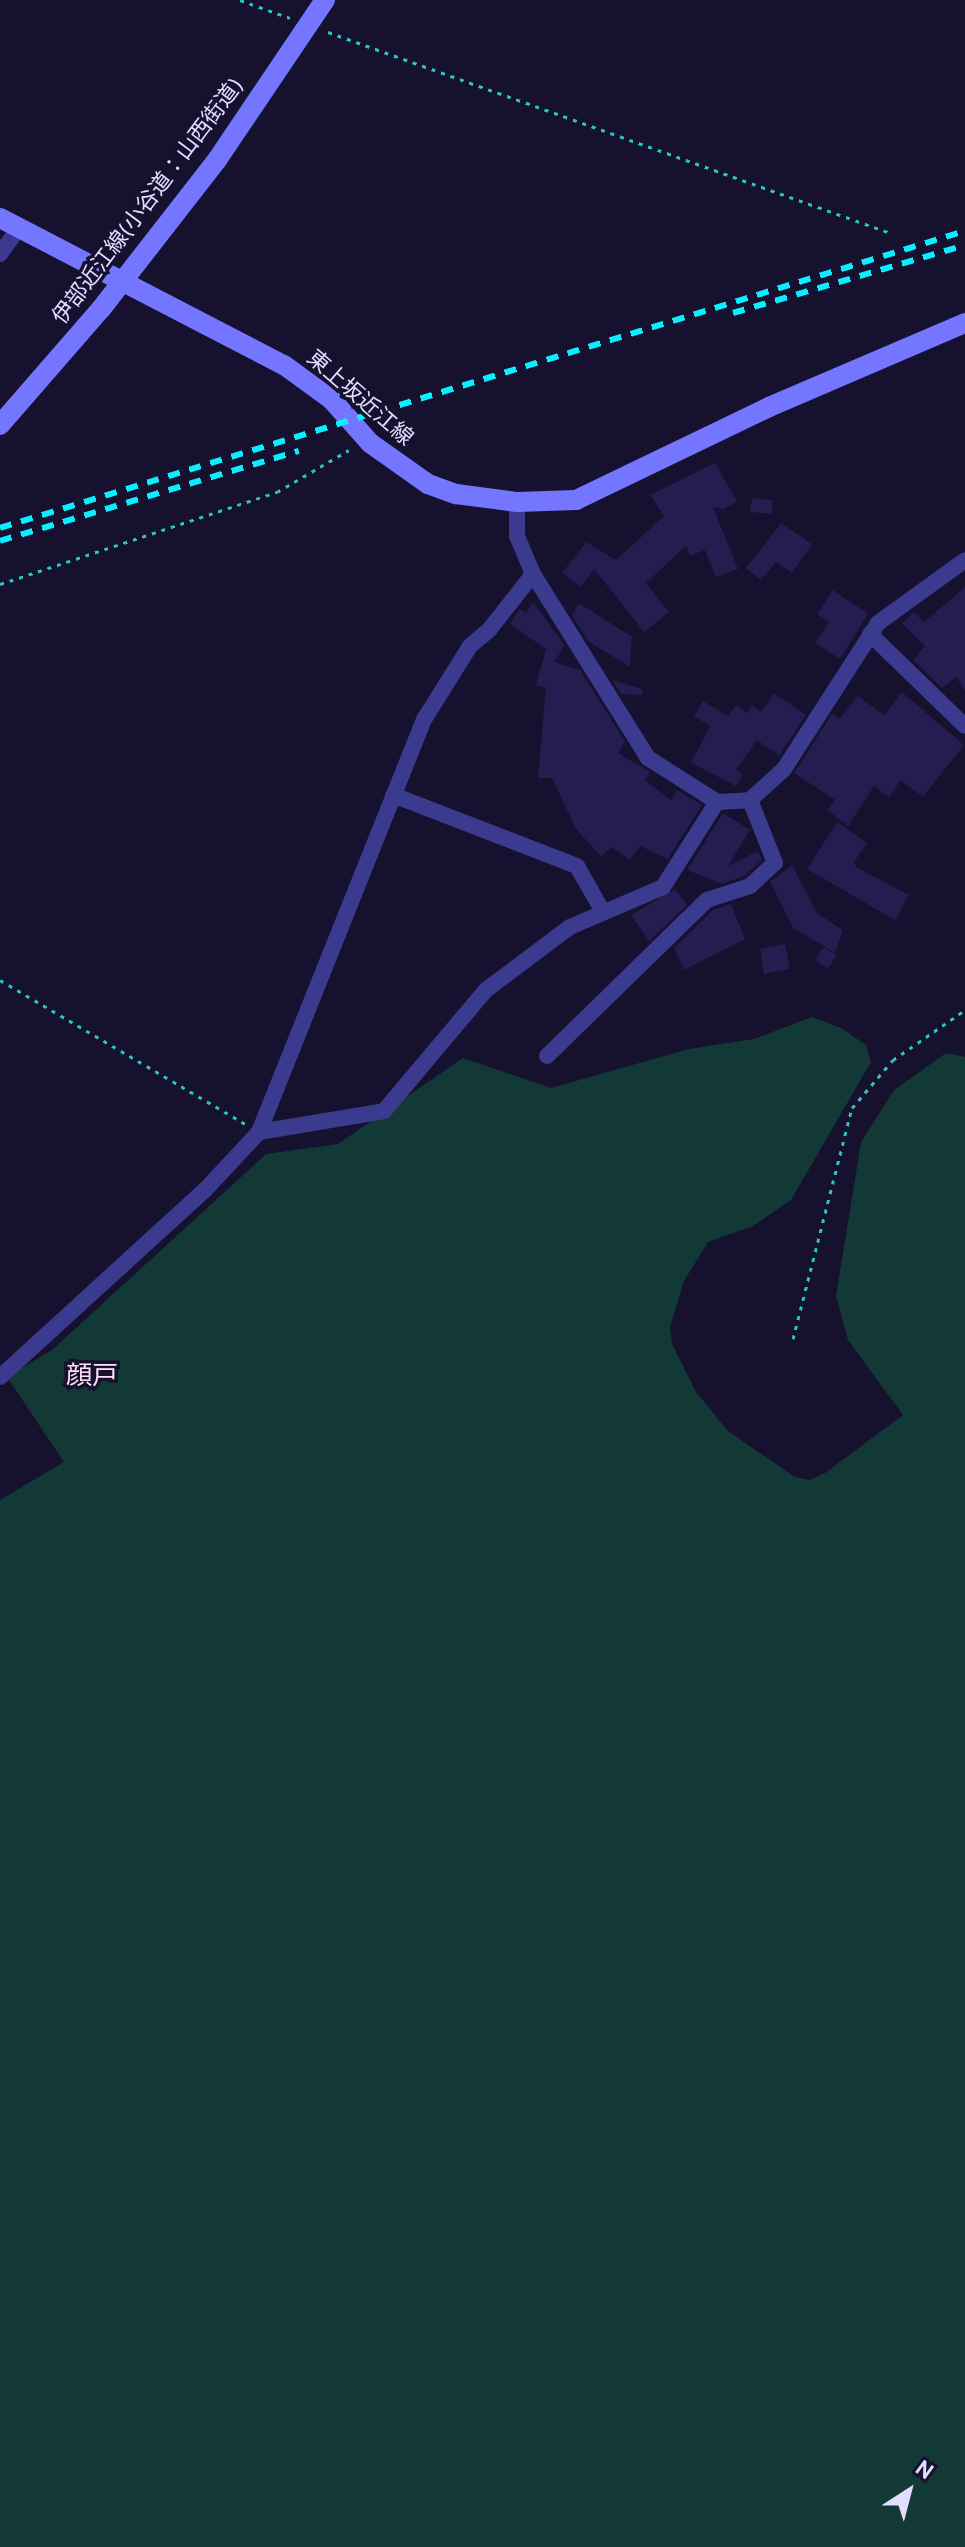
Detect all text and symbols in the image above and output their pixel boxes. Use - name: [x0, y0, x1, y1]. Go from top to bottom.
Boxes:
- street label: 伊部近江線(小谷道：山西街道): [48, 74, 250, 330]
- street label: 東上坂近江線: [301, 346, 417, 452]
- district label: 顔戸: [66, 1362, 118, 1394]
- north arrow: [869, 2451, 949, 2531]
- text: N: [909, 2456, 938, 2487]

